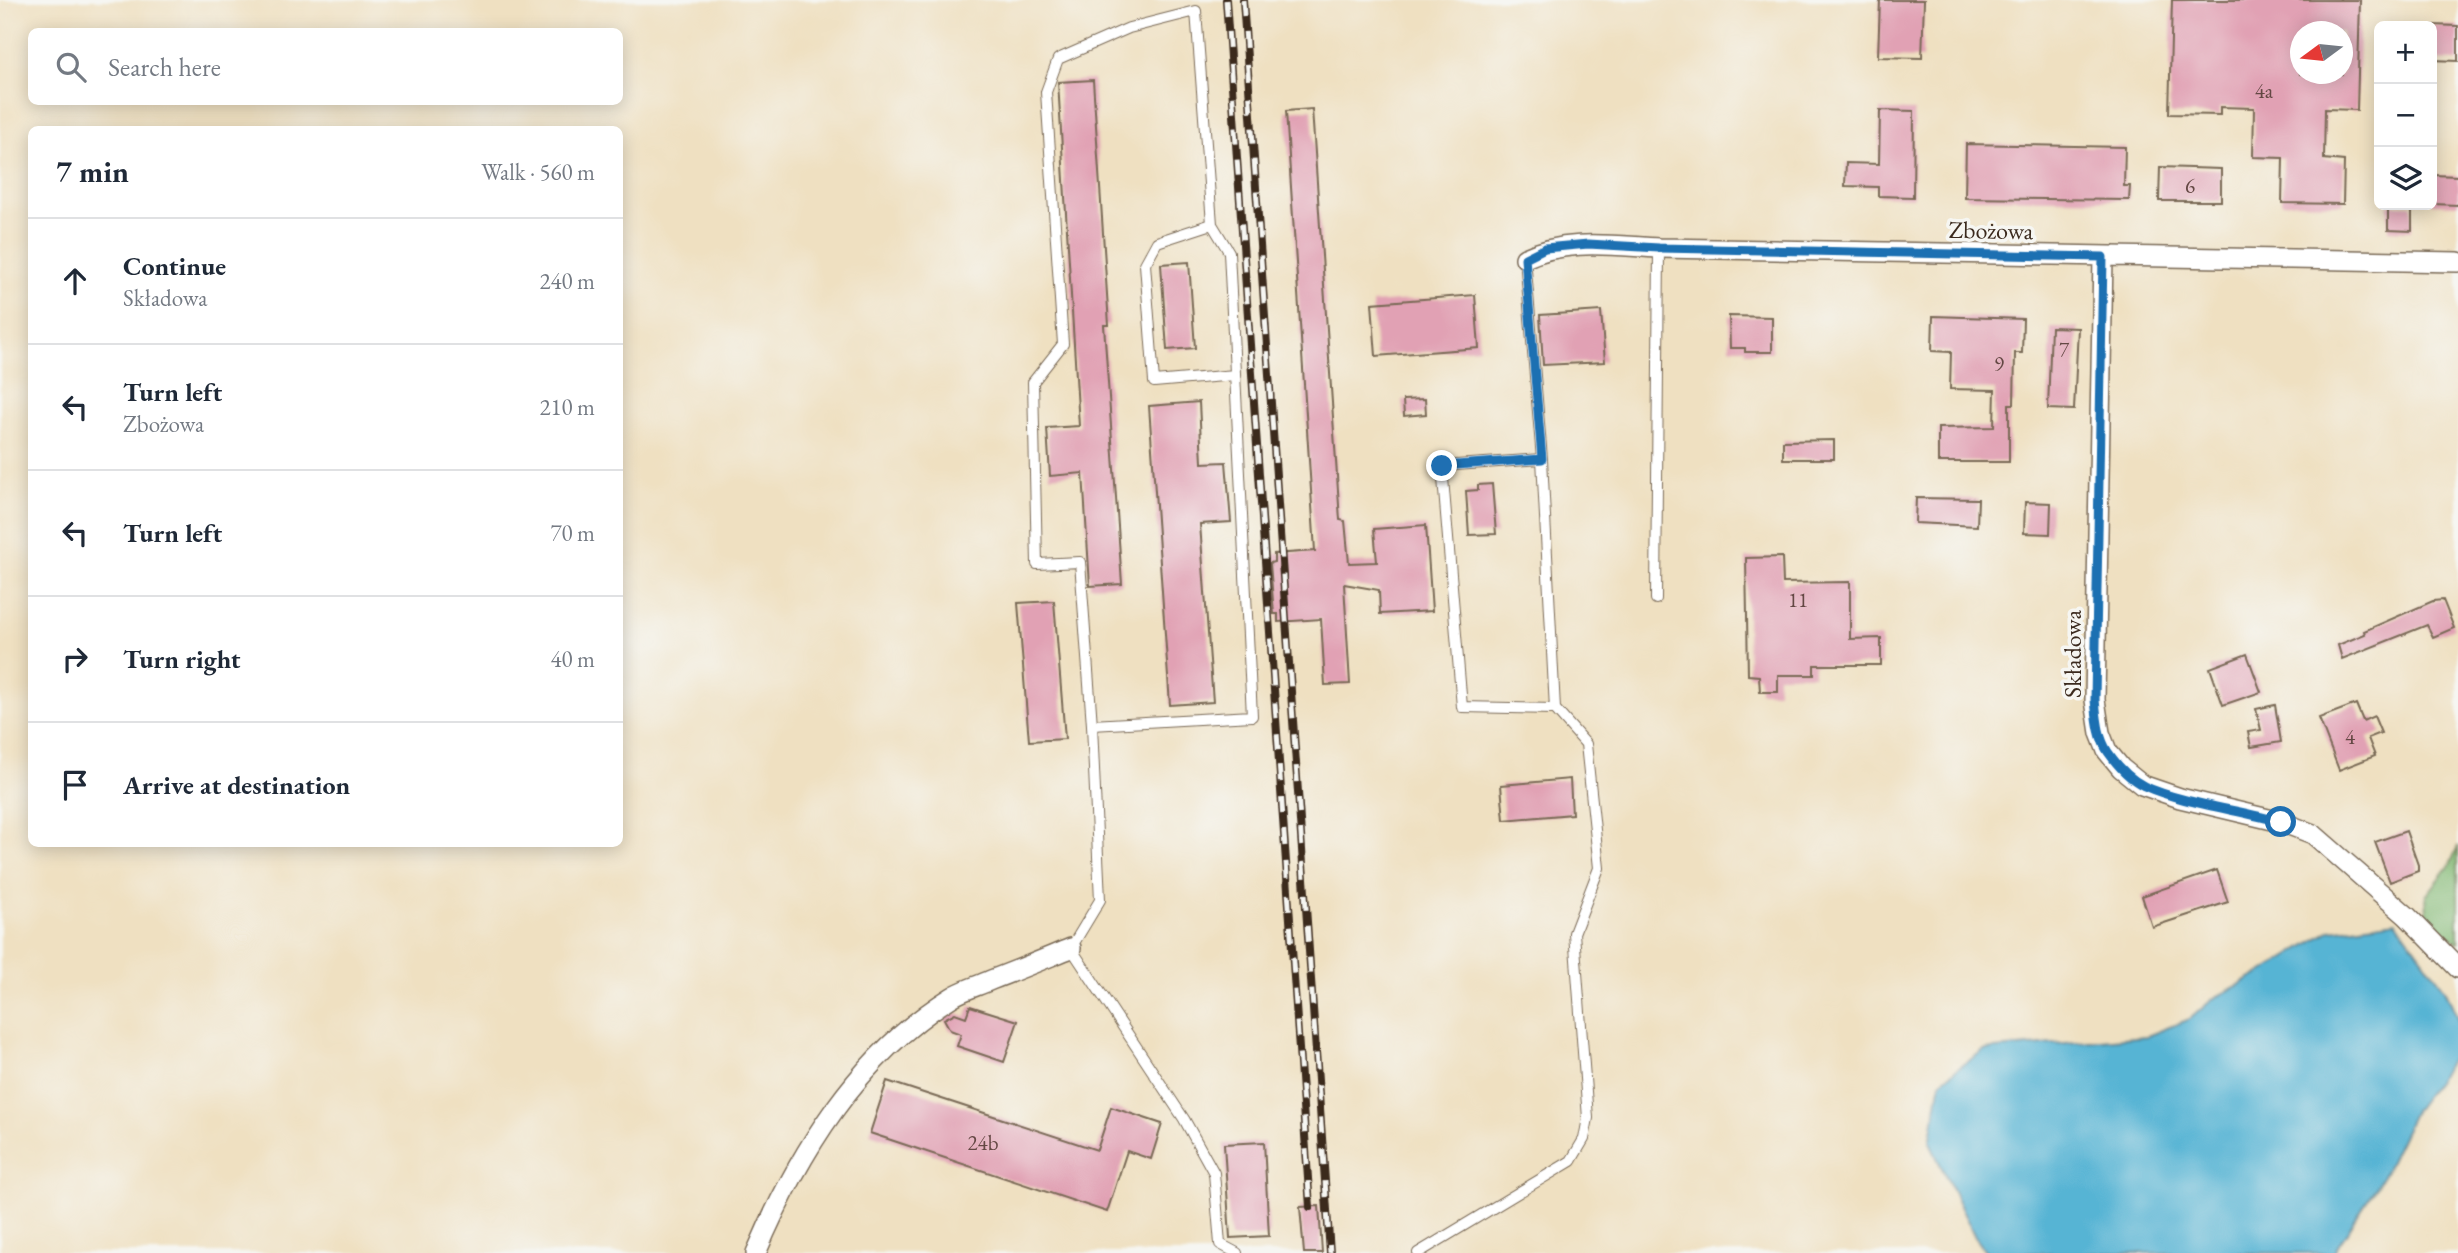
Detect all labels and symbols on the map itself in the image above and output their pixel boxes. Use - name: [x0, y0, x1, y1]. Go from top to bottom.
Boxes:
- north arrow: [2290, 21, 2353, 84]
- house number: 4a: [2255, 77, 2274, 104]
- house number: 6: [2185, 172, 2195, 199]
- street label: Zbożowa: [1948, 214, 2034, 246]
- house number: 7: [2059, 336, 2070, 363]
- house number: 9: [1994, 350, 2004, 377]
- route end: [1426, 450, 1457, 481]
- house number: 11: [1788, 586, 1808, 613]
- street label: Składowa: [2057, 610, 2088, 698]
- house number: 4: [2345, 723, 2356, 750]
- route start: [2265, 806, 2296, 837]
- house number: 24b: [968, 1129, 999, 1156]

